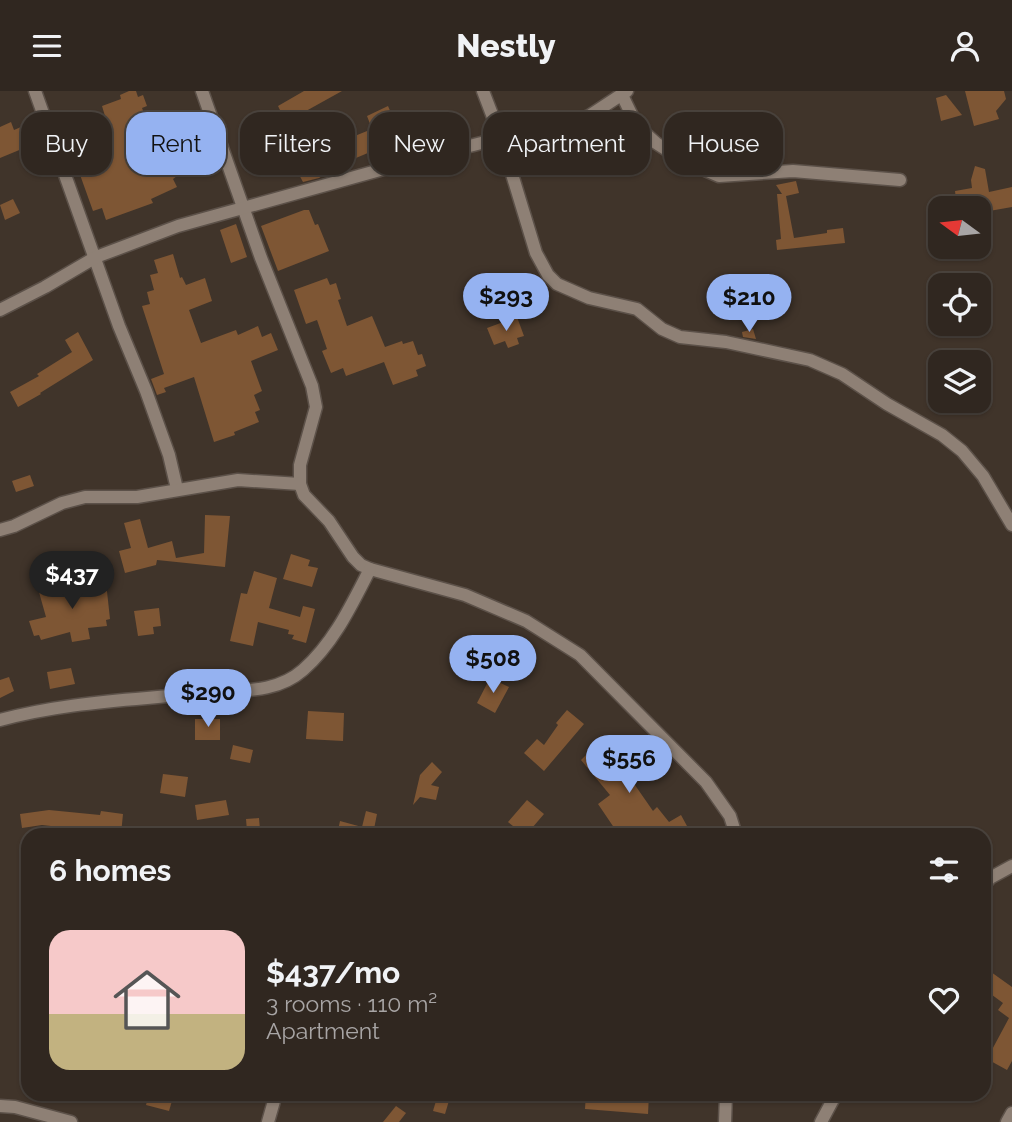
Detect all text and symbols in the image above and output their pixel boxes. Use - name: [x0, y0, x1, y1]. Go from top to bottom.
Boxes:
- icon: menu: [28, 27, 66, 65]
- text: Nestly: [456, 27, 556, 64]
- icon: person: [946, 27, 984, 65]
- chip: Buy: [21, 112, 112, 175]
- chip: Rent: [126, 112, 226, 175]
- chip: Filters: [240, 112, 355, 175]
- chip: New: [369, 112, 469, 175]
- chip: Apartment: [483, 112, 650, 175]
- chip: House: [664, 112, 783, 175]
- north arrow: [928, 196, 990, 259]
- map controls: [928, 196, 991, 413]
- pin: $293: [465, 273, 547, 333]
- button: locate: [928, 273, 991, 336]
- pin: $210: [708, 275, 790, 334]
- text: $293: [479, 282, 533, 309]
- text: $210: [722, 283, 776, 310]
- button: layers: [928, 350, 991, 413]
- pin: $437: [31, 552, 113, 611]
- text: $437: [45, 560, 99, 587]
- pin: $508: [452, 635, 534, 695]
- text: $508: [465, 644, 521, 671]
- pin: $290: [167, 669, 249, 729]
- text: $290: [180, 678, 236, 705]
- pin: $556: [588, 735, 670, 795]
- text: $556: [602, 744, 656, 771]
- icon: filters: [925, 851, 963, 889]
- text: 6 homes: [49, 853, 171, 888]
- text: $437/mo: [266, 955, 400, 990]
- icon: home: [105, 958, 189, 1042]
- icon: heart: [925, 981, 963, 1019]
- text: 3 rooms · 110 m²: [266, 990, 437, 1017]
- text: Apartment: [266, 1017, 380, 1044]

